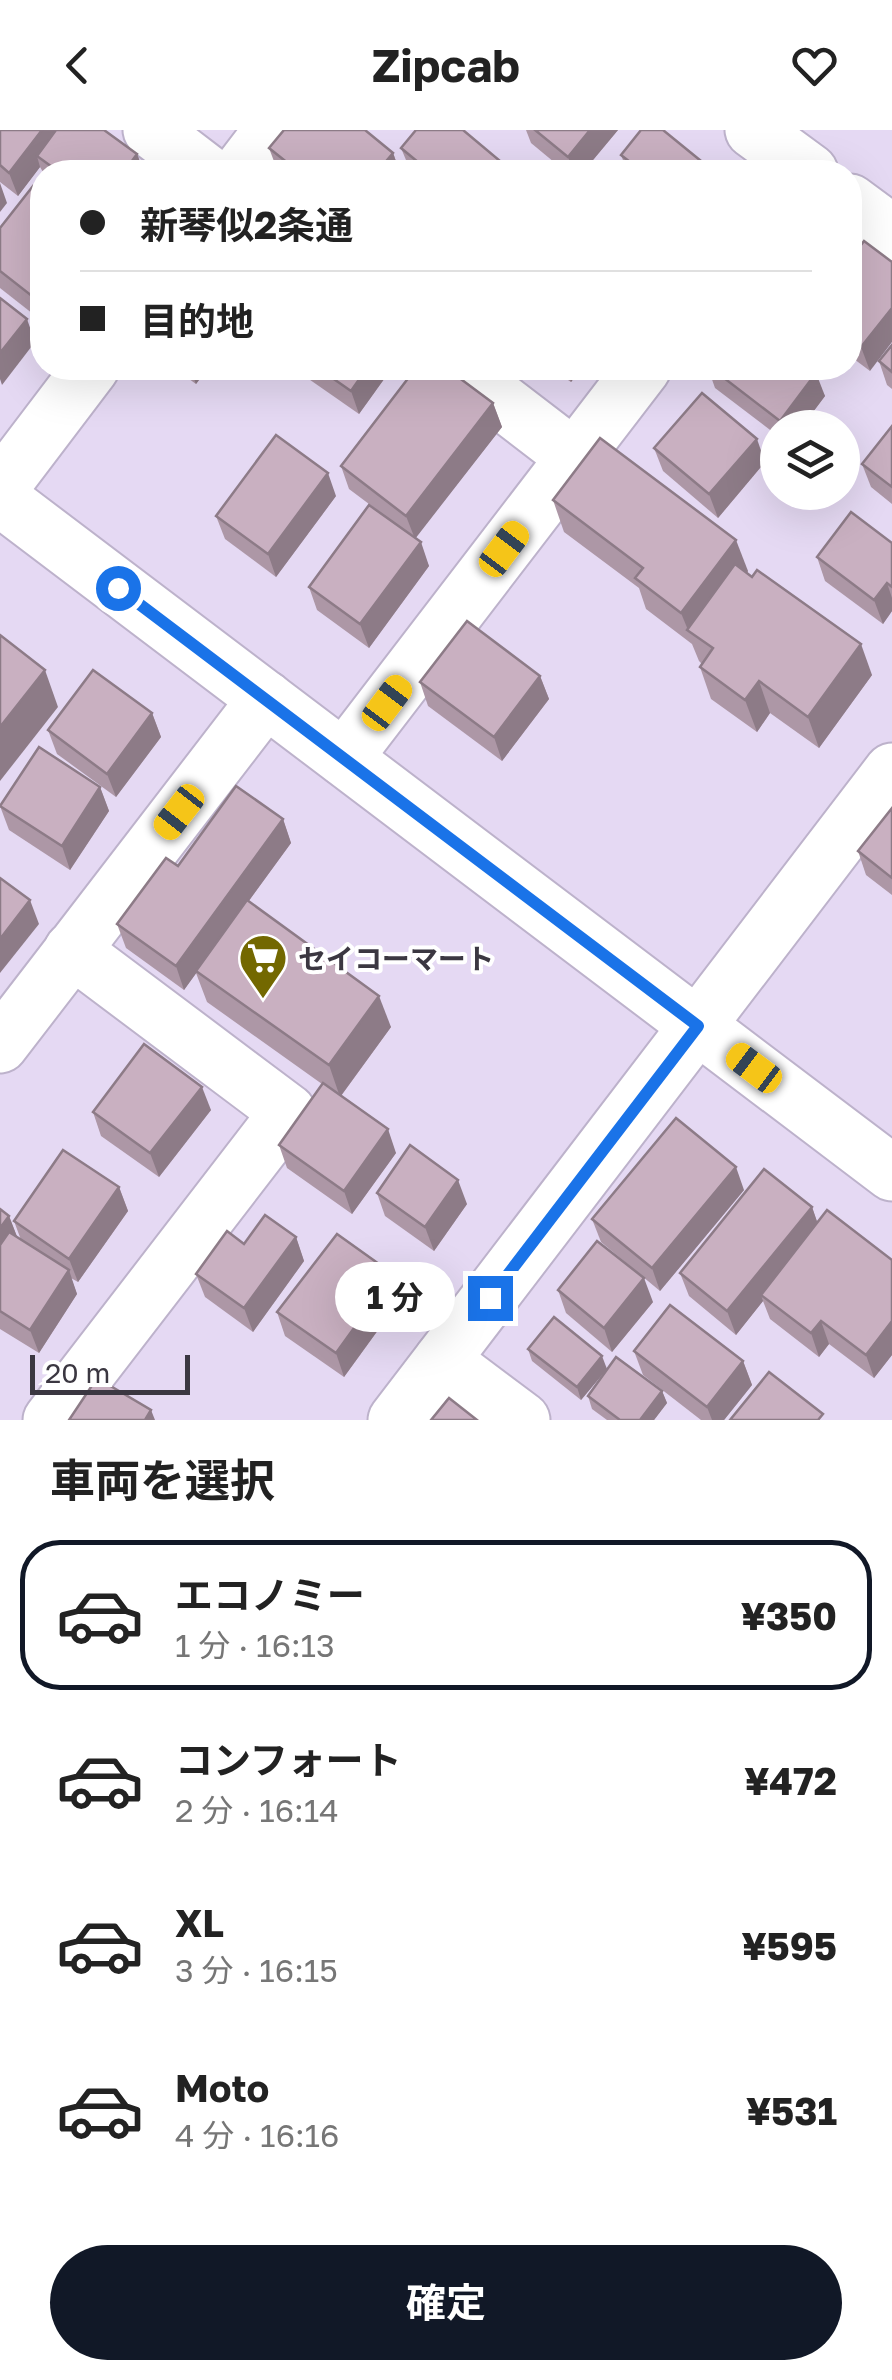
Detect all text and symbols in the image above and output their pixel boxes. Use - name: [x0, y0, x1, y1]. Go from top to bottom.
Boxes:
- icon: back: [50, 38, 105, 93]
- text: Zipcab: [372, 38, 520, 92]
- icon: heart: [787, 38, 842, 93]
- text: 新琴似2条通: [140, 202, 353, 247]
- text: 目的地: [140, 298, 254, 343]
- map controls: [760, 410, 860, 510]
- button: layers: [760, 410, 860, 510]
- car: [474, 516, 534, 582]
- route start: [96, 566, 141, 611]
- car: [357, 670, 417, 736]
- car: [149, 779, 209, 845]
- supermarket icon: セイコーマート: [237, 932, 289, 1000]
- place label: セイコーマート: [298, 942, 494, 975]
- car: [721, 1038, 787, 1098]
- callout: 1 分: [335, 1263, 455, 1333]
- route end: [468, 1276, 513, 1321]
- text: 1 分: [367, 1278, 423, 1316]
- scale bar: [30, 1350, 190, 1394]
- text: 20 m: [45, 1356, 110, 1389]
- text: 車両を選択: [50, 1453, 275, 1507]
- icon: car: [55, 1570, 145, 1660]
- text: エコノミー: [175, 1572, 365, 1617]
- text: ¥350: [741, 1593, 837, 1638]
- text: 1 分 · 16:13: [175, 1626, 335, 1664]
- icon: car: [55, 1735, 145, 1825]
- text: コンフォート: [175, 1737, 402, 1782]
- text: ¥472: [744, 1758, 837, 1803]
- text: 2 分 · 16:14: [175, 1791, 339, 1829]
- icon: car: [55, 1900, 145, 1990]
- text: XL: [175, 1900, 224, 1945]
- text: ¥595: [741, 1923, 837, 1968]
- text: 3 分 · 16:15: [175, 1951, 338, 1989]
- icon: car: [55, 2065, 145, 2155]
- text: Moto: [175, 2065, 269, 2110]
- text: ¥531: [746, 2088, 837, 2133]
- text: 4 分 · 16:16: [175, 2116, 339, 2154]
- button: 確定: [50, 2245, 842, 2360]

